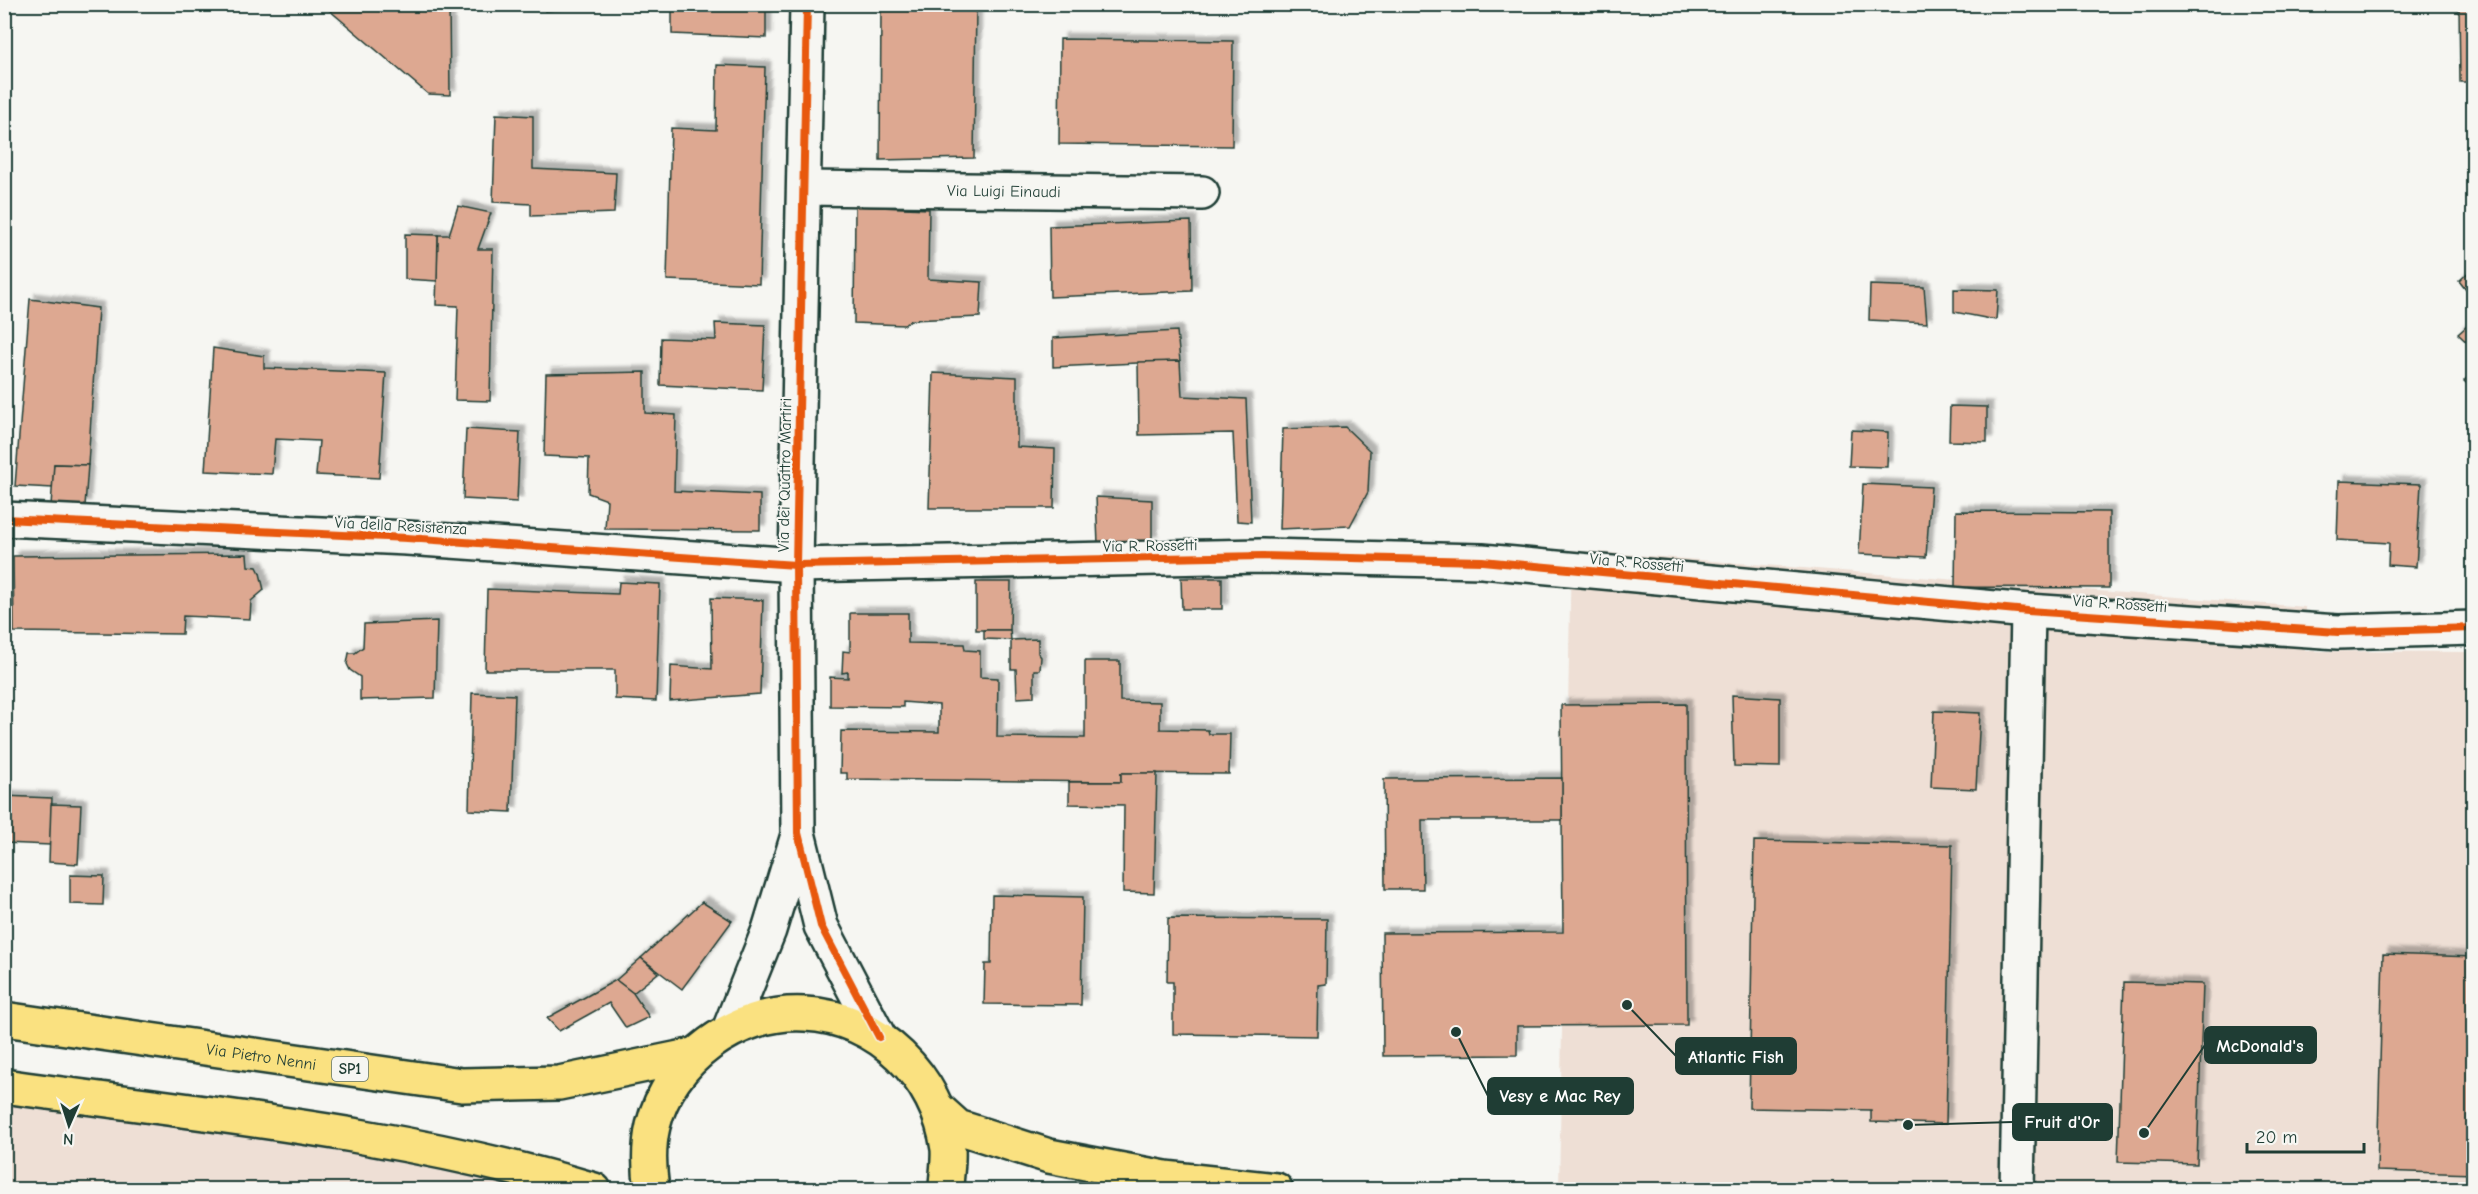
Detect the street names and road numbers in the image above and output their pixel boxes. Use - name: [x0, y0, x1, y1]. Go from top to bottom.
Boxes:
- street label: Via Luigi Einaudi: [947, 182, 1061, 201]
- street label: Via dei Quattro Martiri: [775, 398, 795, 552]
- street label: Via della Resistenza: [334, 514, 468, 538]
- street label: Via R. Rossetti: [1102, 536, 1198, 556]
- street label: Via R. Rossetti: [1589, 550, 1685, 576]
- street label: Via R. Rossetti: [2072, 592, 2168, 616]
- street label: Via Pietro Nenni: [205, 1040, 317, 1074]
- road number: SP1: [332, 1057, 368, 1081]

